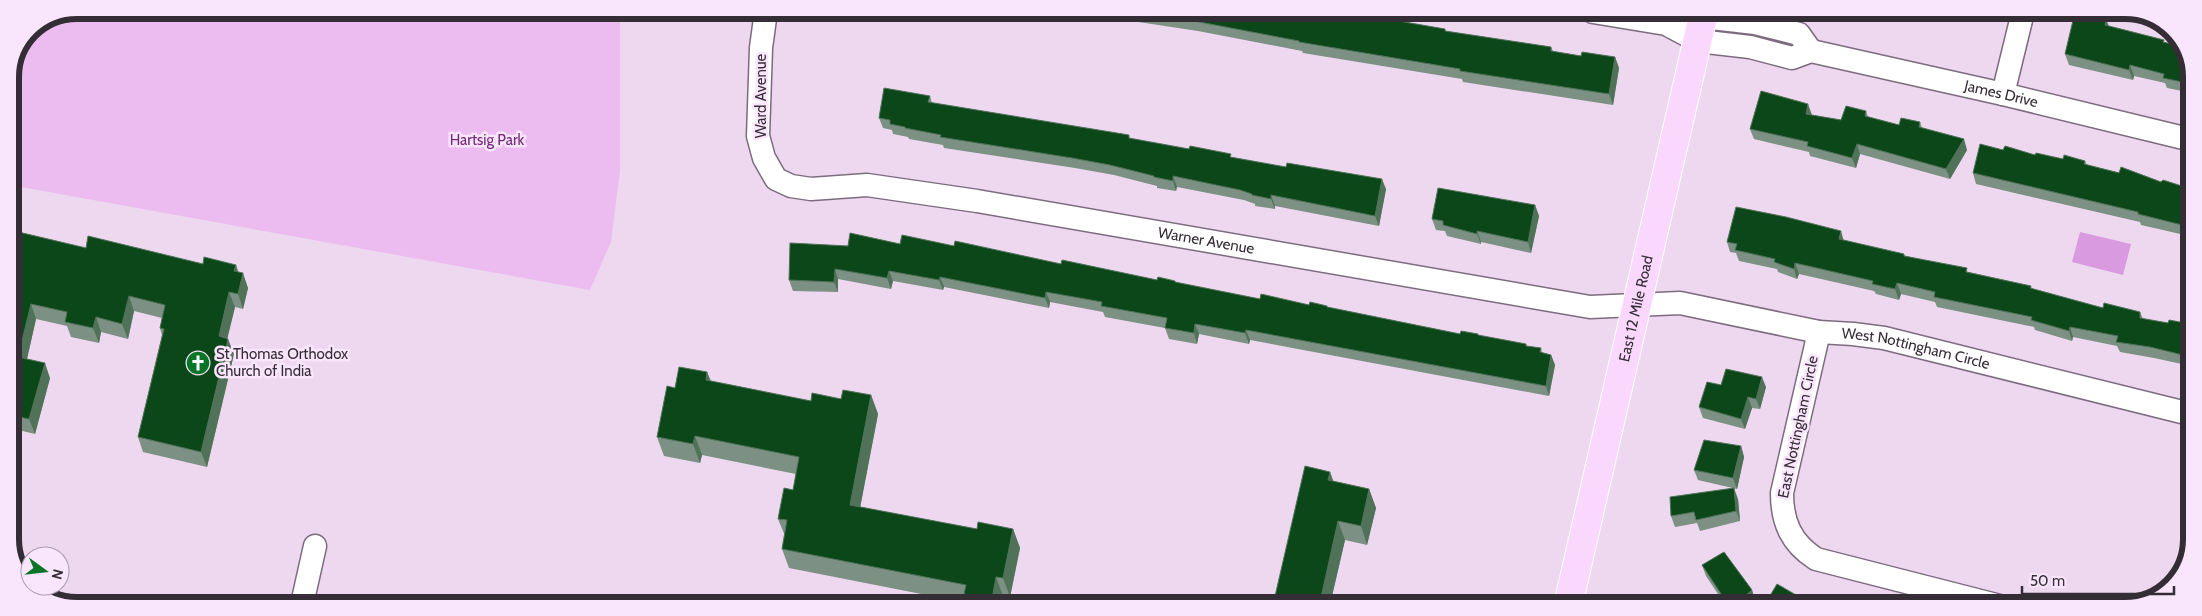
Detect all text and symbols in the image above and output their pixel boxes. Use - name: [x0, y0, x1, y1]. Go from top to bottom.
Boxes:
- street label: Ward Avenue: [752, 53, 770, 138]
- street label: James Drive: [1962, 76, 2040, 111]
- park label: Hartsig Park: [450, 131, 525, 149]
- street label: Warner Avenue: [1157, 223, 1256, 258]
- street label: East 12 Mile Road: [1615, 254, 1657, 364]
- street label: West Nottingham Circle: [1841, 324, 1992, 373]
- place label: St Thomas Orthodox Church of India: [216, 345, 348, 380]
- church icon: St Thomas Orthodox Church of India: [185, 350, 211, 376]
- street label: East Nottingham Circle: [1774, 354, 1822, 500]
- north arrow: [20, 546, 70, 596]
- scale bar: [2022, 564, 2174, 596]
- text: N: [48, 567, 68, 581]
- text: 50 m: [2030, 572, 2065, 590]

